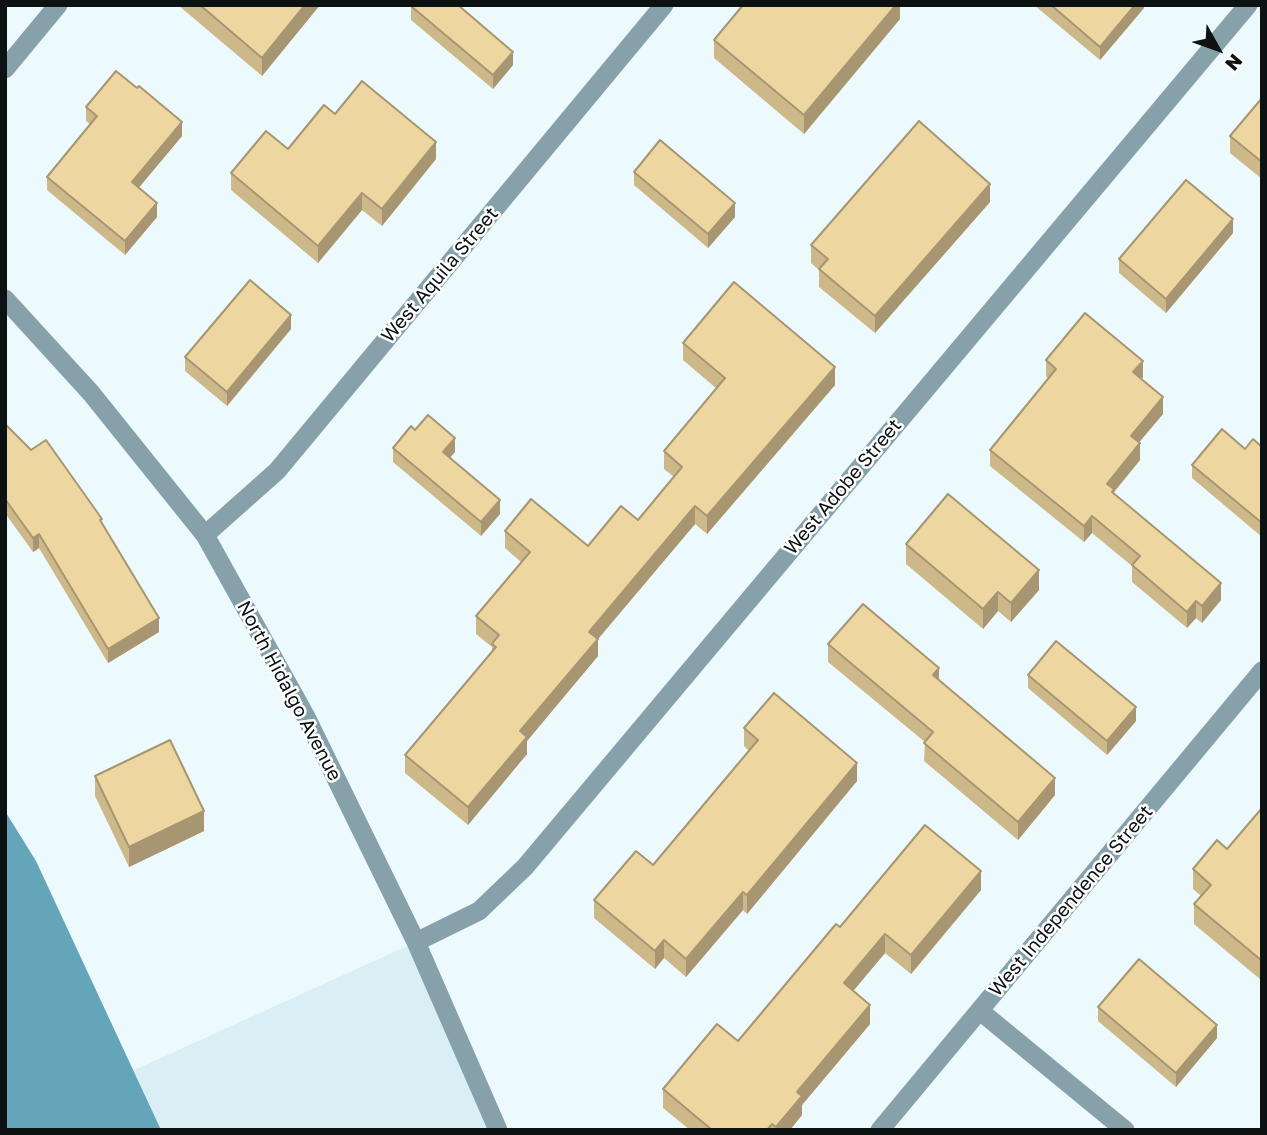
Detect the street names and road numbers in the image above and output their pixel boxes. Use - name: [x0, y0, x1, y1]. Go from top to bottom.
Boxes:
- street label: West Aquila Street: [377, 203, 503, 347]
- street label: West Adobe Street: [780, 414, 906, 560]
- street label: North Hidalgo Avenue: [232, 597, 346, 785]
- street label: West Independence Street: [984, 801, 1158, 1001]

